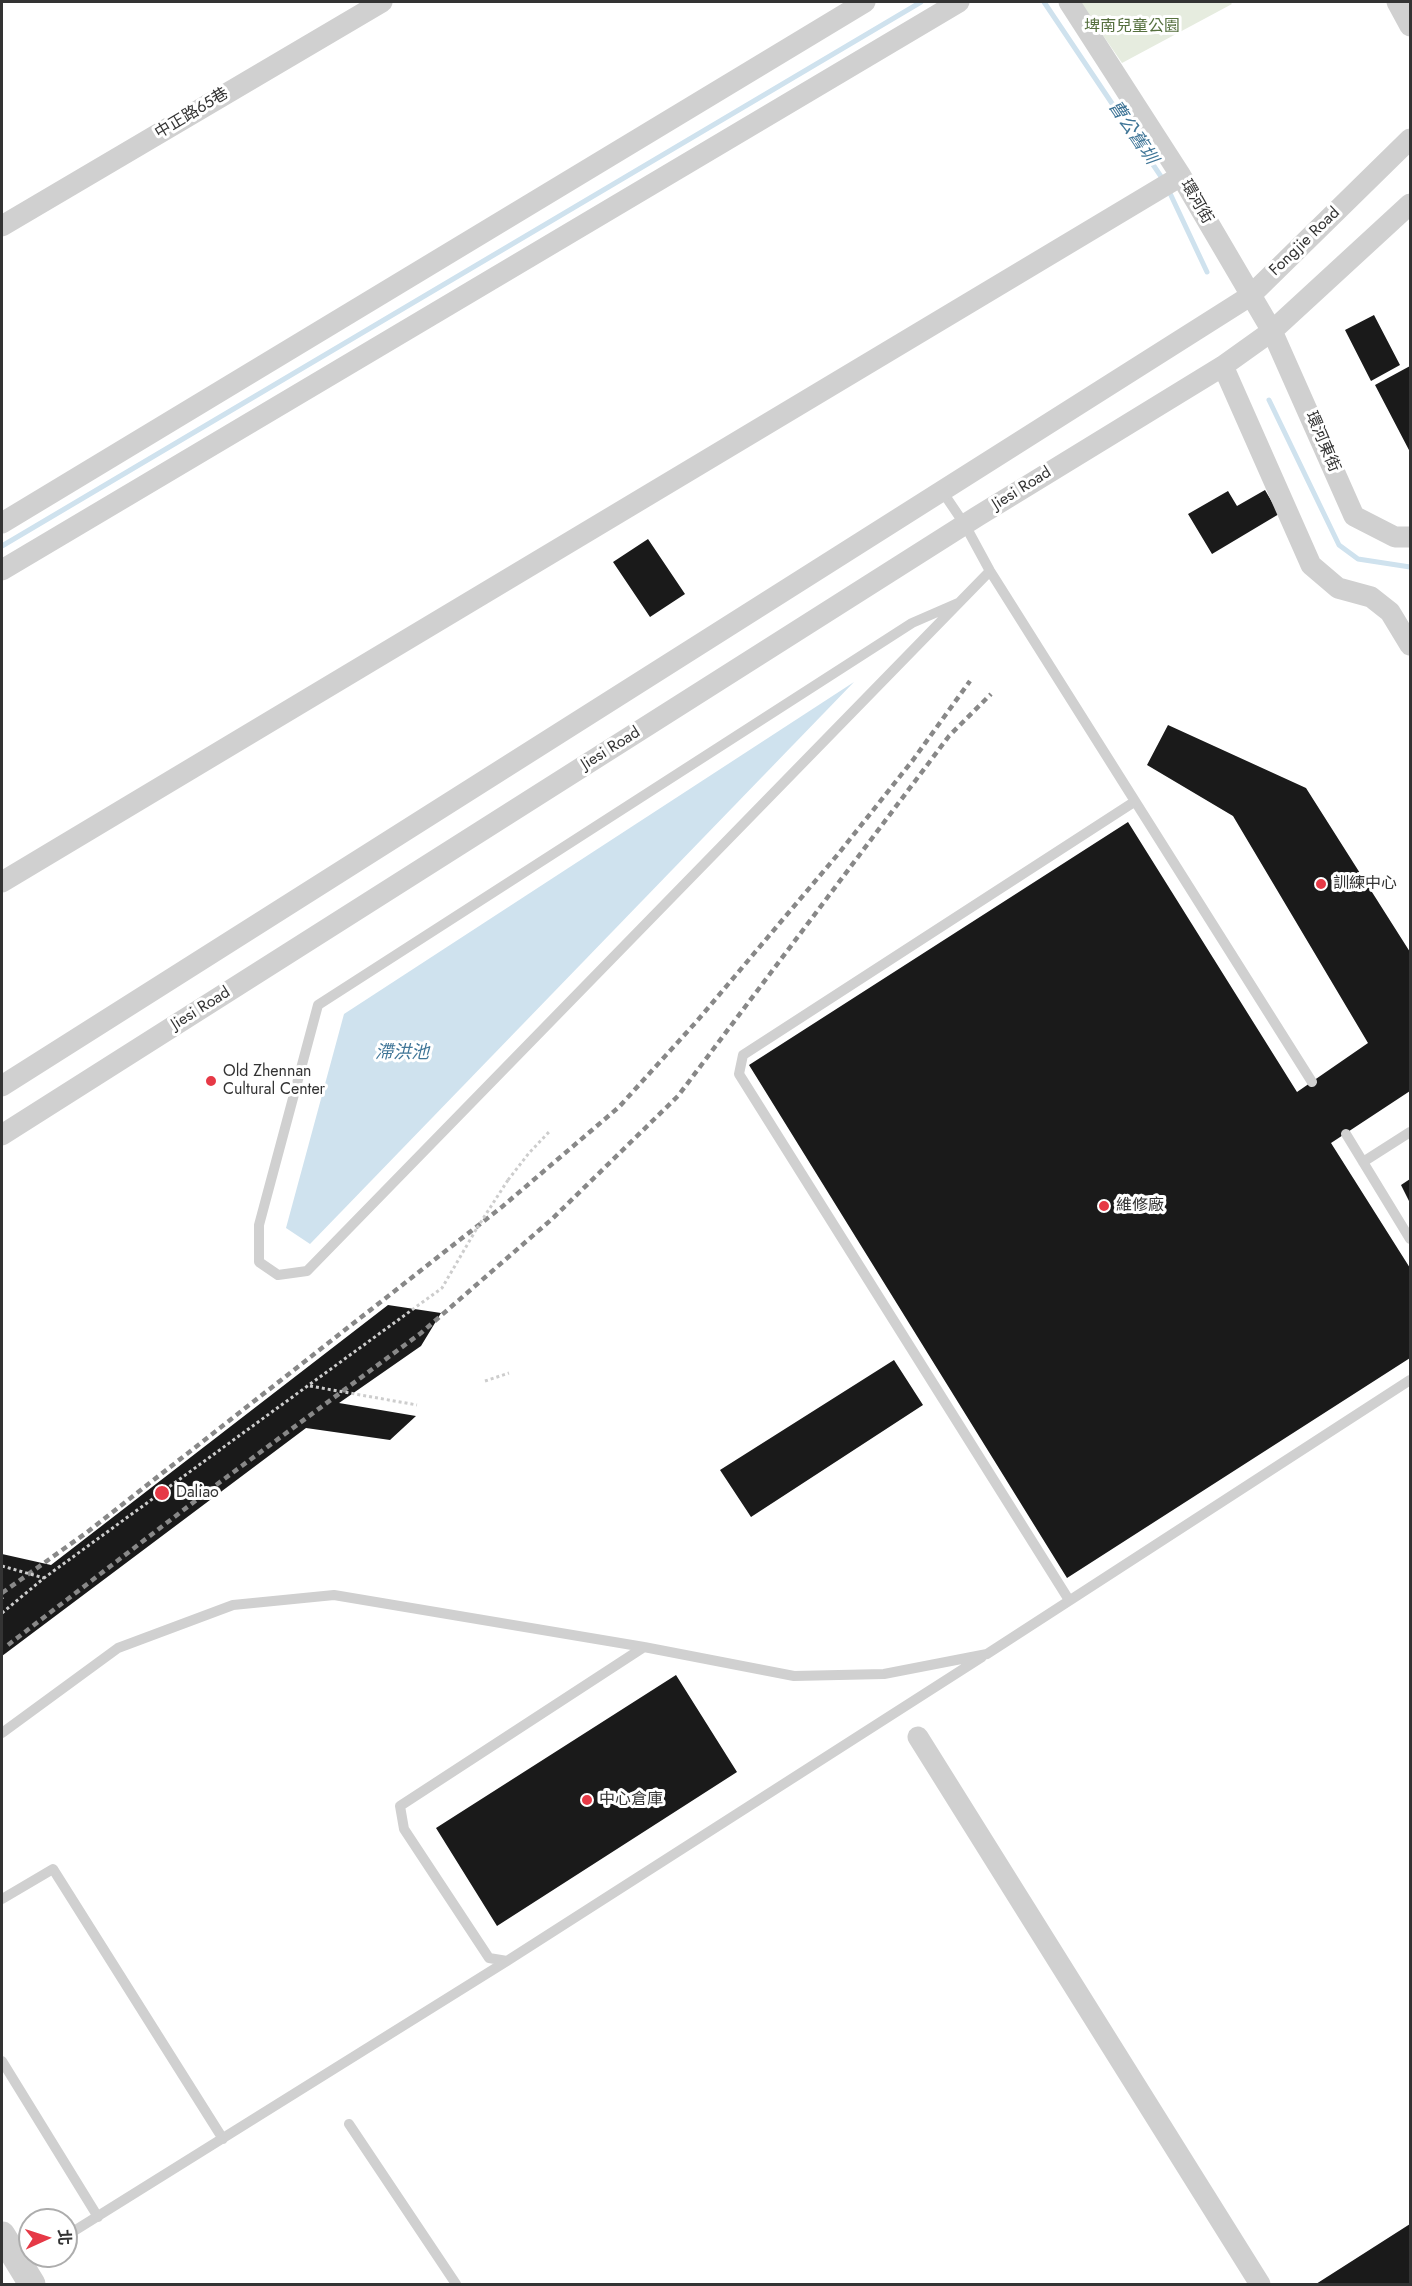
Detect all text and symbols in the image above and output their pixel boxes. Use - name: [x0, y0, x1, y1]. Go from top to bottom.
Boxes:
- park label: 埤南兒童公園: [1084, 17, 1180, 37]
- street label: 中正路65巷: [152, 85, 232, 143]
- water label: 曹公舊圳: [1103, 97, 1161, 169]
- street label: 環河街: [1176, 176, 1216, 228]
- street label: Fongjie Road: [1266, 204, 1344, 280]
- street label: 環河東街: [1301, 409, 1343, 475]
- street label: Jiesi Road: [989, 463, 1055, 515]
- street label: Jiesi Road: [578, 723, 644, 775]
- place label: 訓練中心: [1333, 874, 1397, 894]
- marker: 訓練中心: [1314, 877, 1328, 891]
- street label: Jiesi Road: [168, 983, 234, 1035]
- water label: 滯洪池: [375, 1043, 429, 1065]
- place label: Old Zhennan Cultural Center: [223, 1062, 325, 1100]
- marker: Old Zhennan Cultural Center: [204, 1074, 218, 1088]
- place label: 維修廠: [1116, 1196, 1164, 1216]
- marker: 維修廠: [1097, 1199, 1111, 1213]
- place label: Daliao: [176, 1483, 219, 1503]
- marker: Daliao: [153, 1484, 171, 1502]
- place label: 中心倉庫: [599, 1790, 663, 1810]
- marker: 中心倉庫: [580, 1793, 594, 1807]
- north arrow: [18, 2208, 78, 2268]
- text: 北: [53, 2229, 76, 2246]

